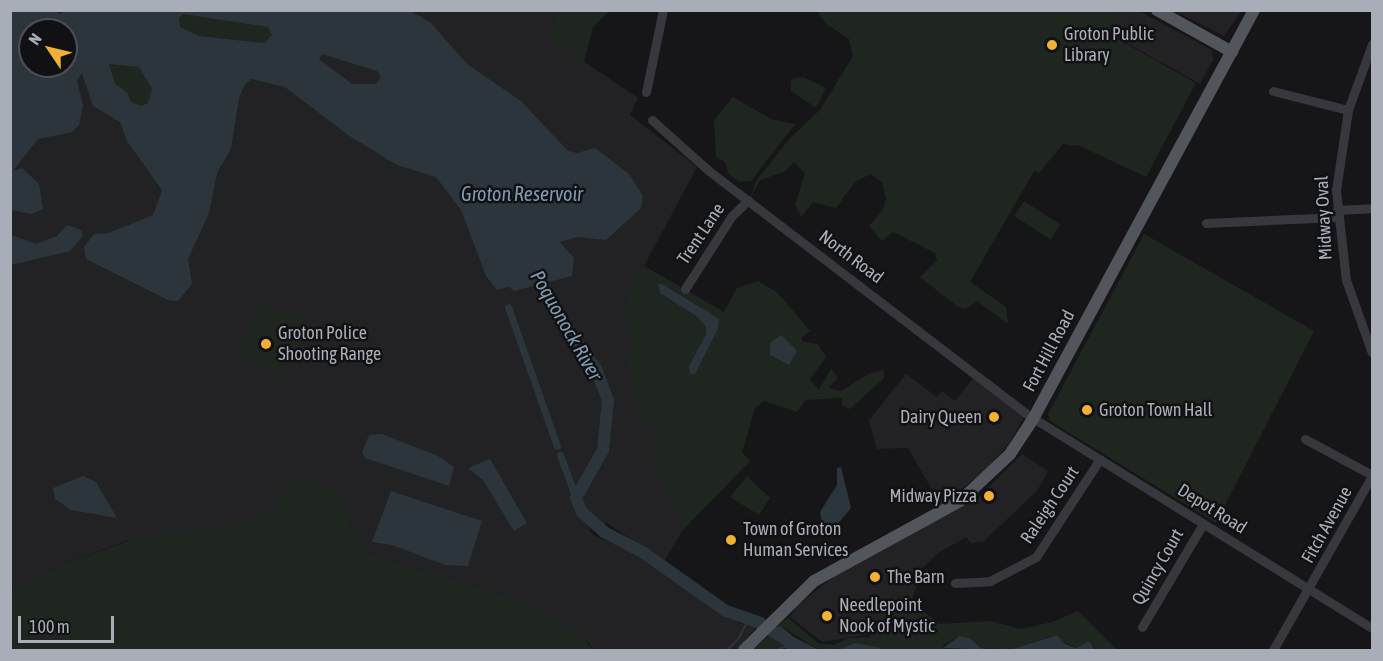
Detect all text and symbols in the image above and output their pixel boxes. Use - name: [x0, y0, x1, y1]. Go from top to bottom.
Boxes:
- north arrow: [18, 18, 78, 78]
- place label: Groton Public Library: [1064, 24, 1154, 66]
- text: N: [25, 30, 45, 48]
- marker: Groton Public Library: [1045, 38, 1059, 52]
- street label: Midway Oval: [1311, 175, 1337, 261]
- water label: Groton Reservoir: [461, 181, 583, 205]
- street label: Trent Lane: [673, 199, 729, 269]
- street label: North Road: [815, 226, 887, 288]
- water label: Poquonock River: [526, 266, 608, 384]
- street label: Fort Hill Road: [1019, 307, 1079, 395]
- place label: Groton Police Shooting Range: [278, 323, 381, 366]
- marker: Groton Police Shooting Range: [259, 337, 273, 351]
- place label: Groton Town Hall: [1099, 399, 1212, 421]
- marker: Groton Town Hall: [1080, 403, 1094, 417]
- place label: Dairy Queen: [900, 406, 982, 428]
- marker: Dairy Queen: [987, 410, 1001, 424]
- street label: Raleigh Court: [1016, 462, 1084, 548]
- street label: Depot Road: [1174, 479, 1250, 539]
- street label: Fitch Avenue: [1297, 483, 1357, 567]
- place label: Midway Pizza: [890, 485, 977, 507]
- marker: Midway Pizza: [982, 489, 996, 503]
- place label: Town of Groton Human Services: [743, 519, 848, 562]
- street label: Quincy Court: [1128, 525, 1188, 609]
- marker: Town of Groton Human Services: [724, 533, 738, 547]
- place label: The Barn: [887, 566, 945, 588]
- marker: The Barn: [868, 570, 882, 584]
- place label: Needlepoint Nook of Mystic: [839, 595, 935, 638]
- scale bar: [21, 604, 117, 642]
- marker: Needlepoint Nook of Mystic: [820, 609, 834, 623]
- text: 100 m: [29, 616, 70, 637]

